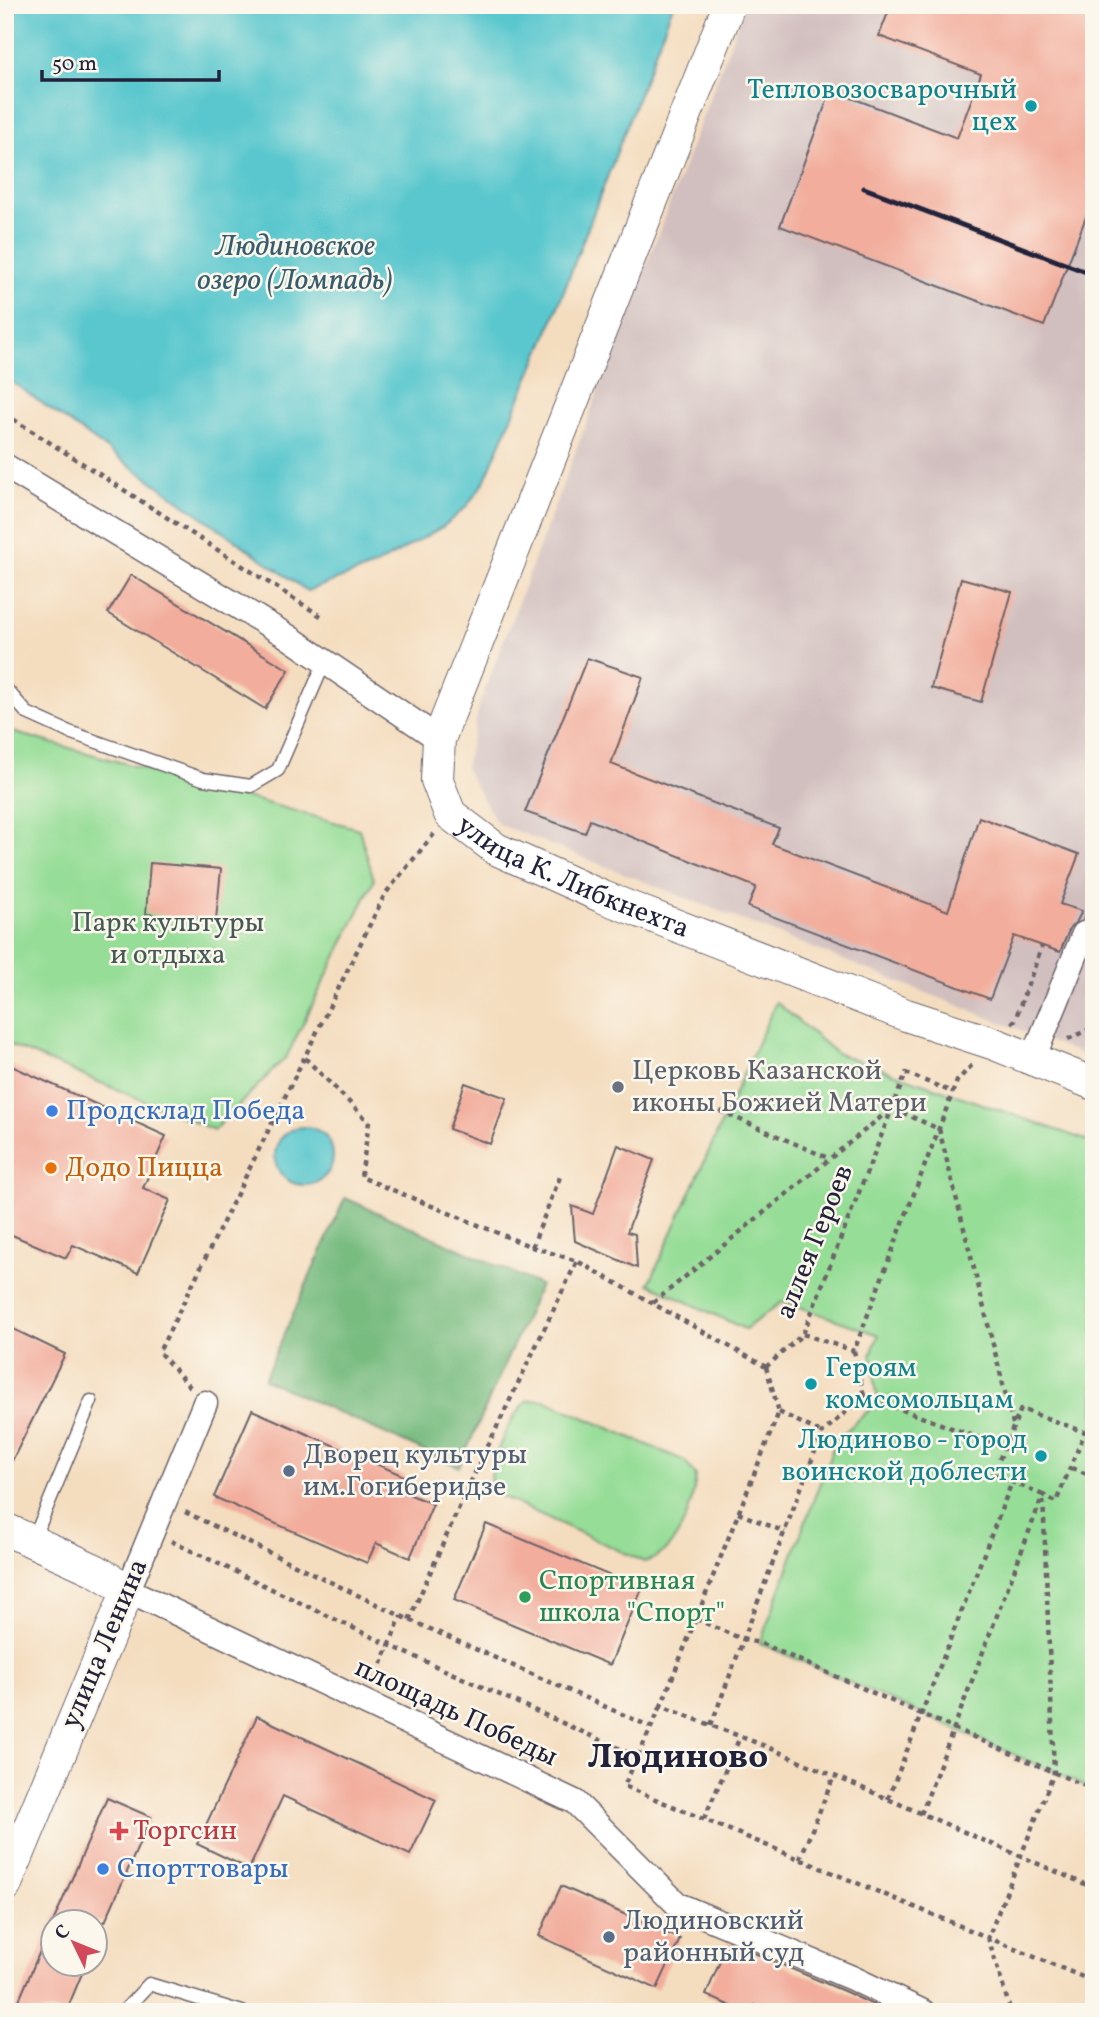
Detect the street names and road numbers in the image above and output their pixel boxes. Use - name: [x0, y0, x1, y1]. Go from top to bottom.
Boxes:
- street label: улица К. Либкнехта: [448, 806, 695, 948]
- street label: аллея Героев: [766, 1159, 864, 1325]
- street label: улица Ленина: [52, 1553, 158, 1735]
- street label: площадь Победы: [348, 1649, 564, 1777]

